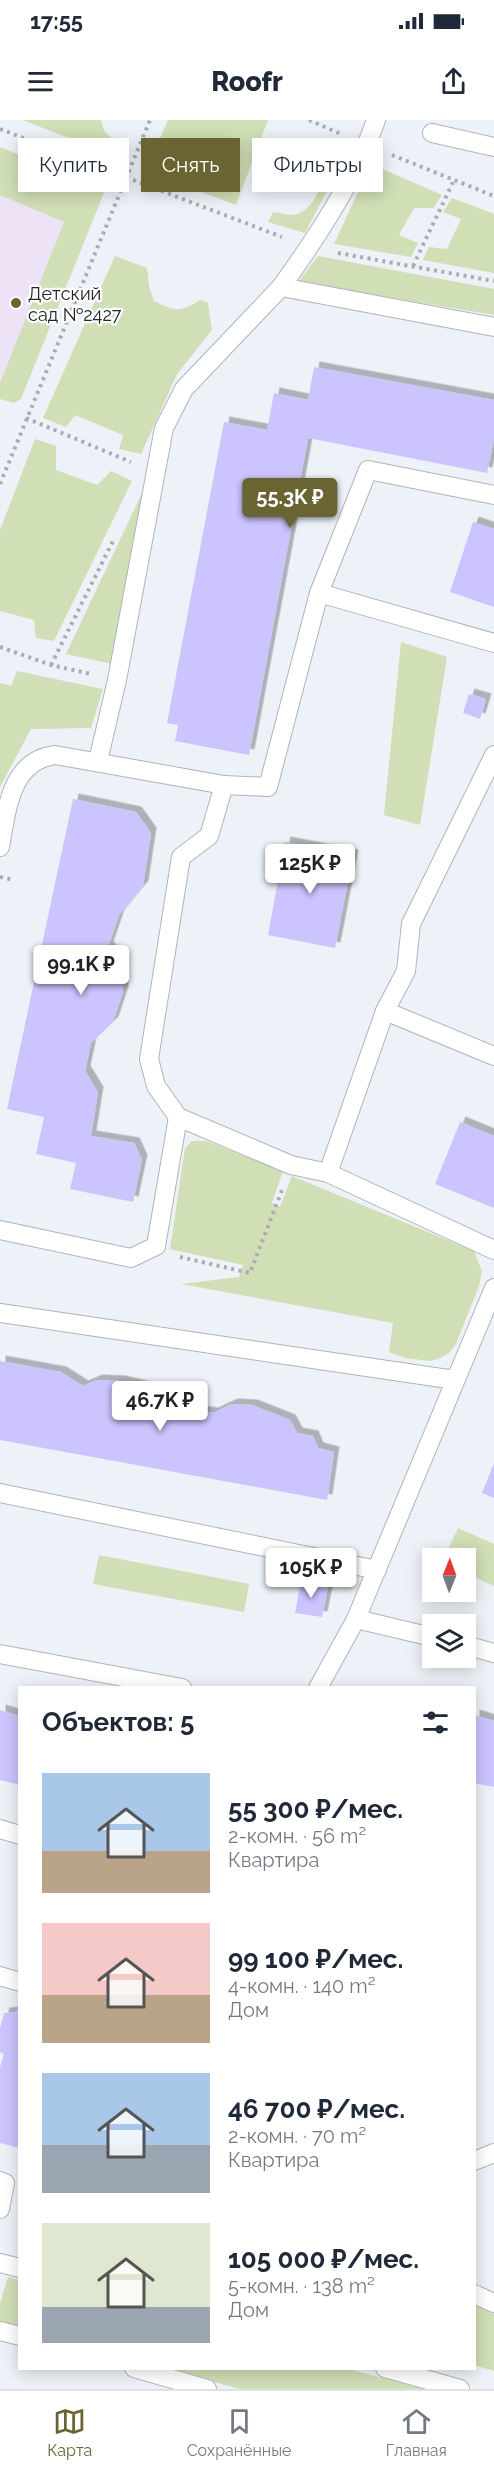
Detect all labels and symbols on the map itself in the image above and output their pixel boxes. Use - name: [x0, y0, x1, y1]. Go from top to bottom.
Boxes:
- place label: Детский сад №2427: [28, 283, 122, 325]
- marker: Детский сад №2427: [9, 296, 23, 310]
- pin: 55.3K ₽: [235, 478, 345, 529]
- pin: 125K ₽: [261, 844, 359, 895]
- pin: 99.1K ₽: [26, 945, 136, 996]
- pin: 46.7K ₽: [105, 1381, 215, 1432]
- pin: 105K ₽: [262, 1548, 360, 1599]
- north arrow: [422, 1548, 476, 1602]

